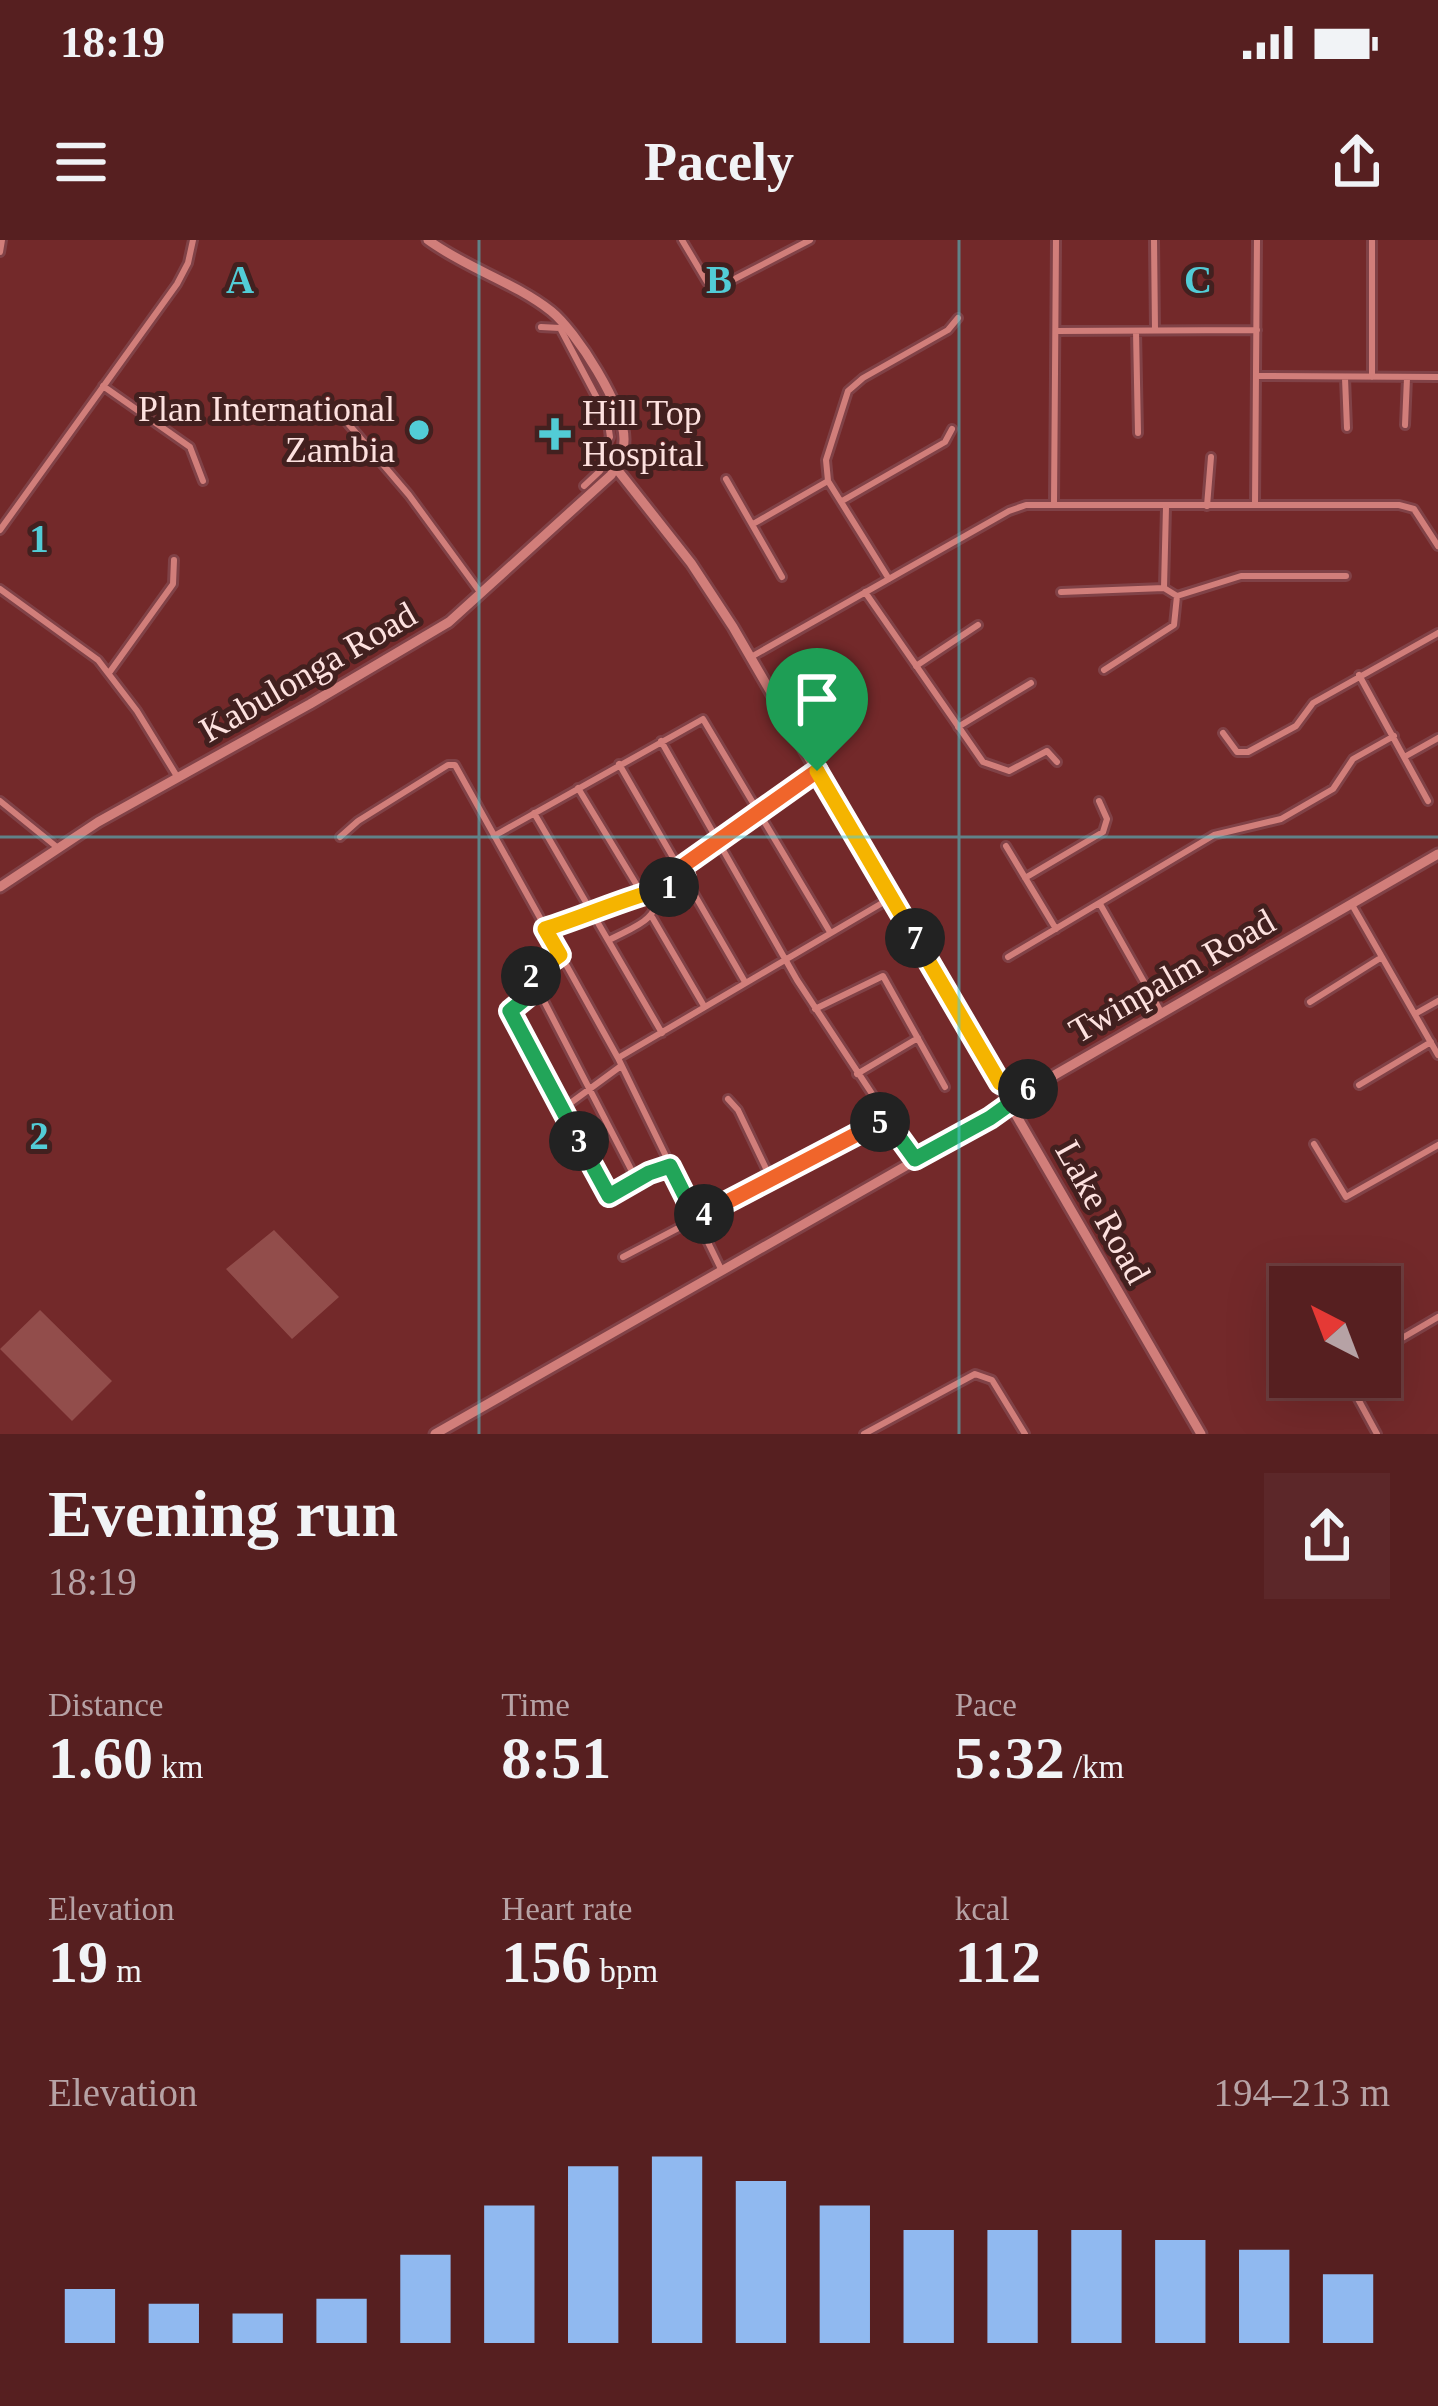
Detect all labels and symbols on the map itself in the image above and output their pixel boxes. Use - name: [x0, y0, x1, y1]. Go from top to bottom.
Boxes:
- text: A: [226, 258, 254, 301]
- text: B: [706, 258, 732, 301]
- text: C: [1184, 258, 1212, 301]
- place label: Plan International Zambia: [138, 389, 395, 470]
- place label: Hill Top Hospital: [582, 393, 704, 474]
- marker: Plan International Zambia: [406, 417, 432, 443]
- marker: Hill Top Hospital: [539, 418, 571, 450]
- text: 1: [29, 517, 49, 560]
- street label: Kabulonga Road: [193, 594, 423, 750]
- pin: [766, 648, 868, 771]
- pin: 1: [639, 857, 699, 917]
- street label: Twinpalm Road: [1062, 901, 1282, 1051]
- pin: 7: [885, 908, 945, 968]
- pin: 2: [501, 946, 561, 1006]
- pin: 6: [998, 1059, 1058, 1119]
- pin: 5: [850, 1092, 910, 1152]
- pin: 3: [549, 1111, 609, 1171]
- text: 2: [29, 1114, 49, 1157]
- street label: Lake Road: [1047, 1134, 1159, 1290]
- pin: 4: [674, 1184, 734, 1244]
- north arrow: [1269, 1266, 1401, 1398]

